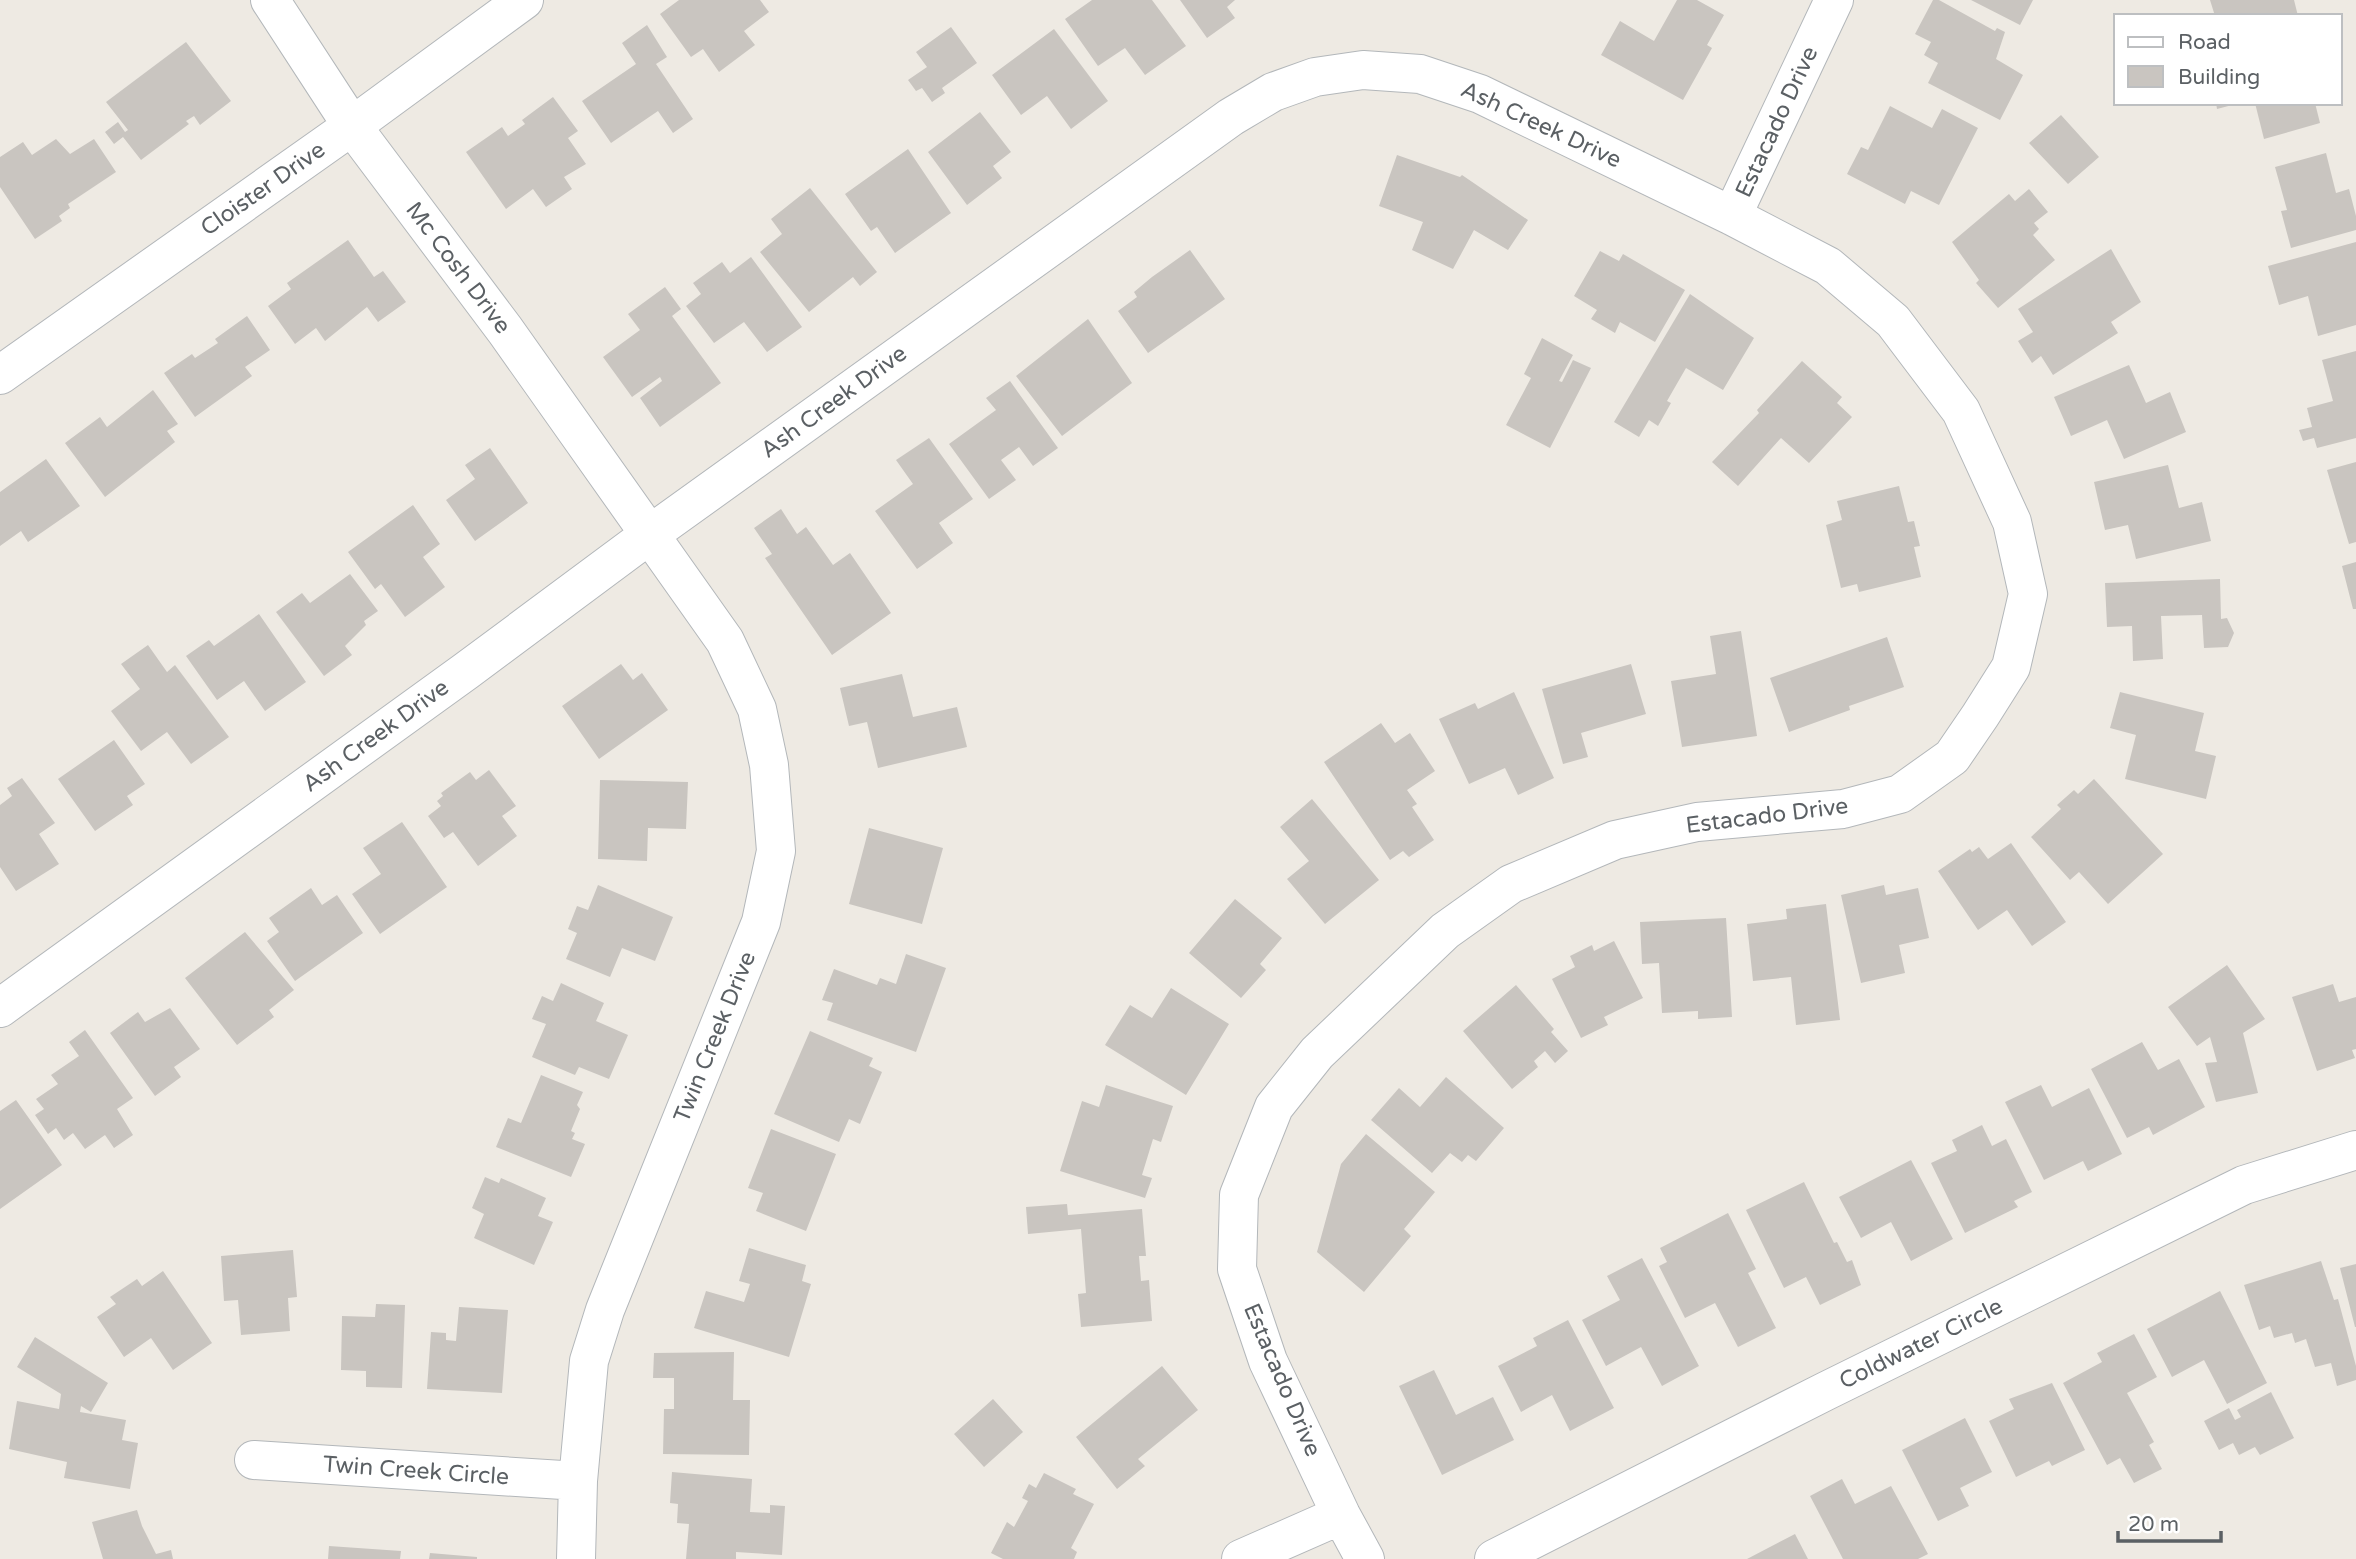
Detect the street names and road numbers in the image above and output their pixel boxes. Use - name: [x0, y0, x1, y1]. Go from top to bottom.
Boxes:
- street label: Estacado Drive: [1730, 42, 1824, 202]
- street label: Ash Creek Drive: [1456, 76, 1626, 174]
- street label: Cloister Drive: [195, 136, 331, 242]
- street label: Mc Cosh Drive: [399, 197, 517, 339]
- street label: Ash Creek Drive: [756, 340, 912, 464]
- street label: Ash Creek Drive: [298, 674, 454, 798]
- street label: Estacado Drive: [1684, 792, 1850, 840]
- street label: Twin Creek Drive: [668, 947, 762, 1127]
- street label: Coldwater Circle: [1835, 1292, 2007, 1396]
- street label: Estacado Drive: [1237, 1299, 1327, 1461]
- street label: Twin Creek Circle: [322, 1451, 510, 1491]

